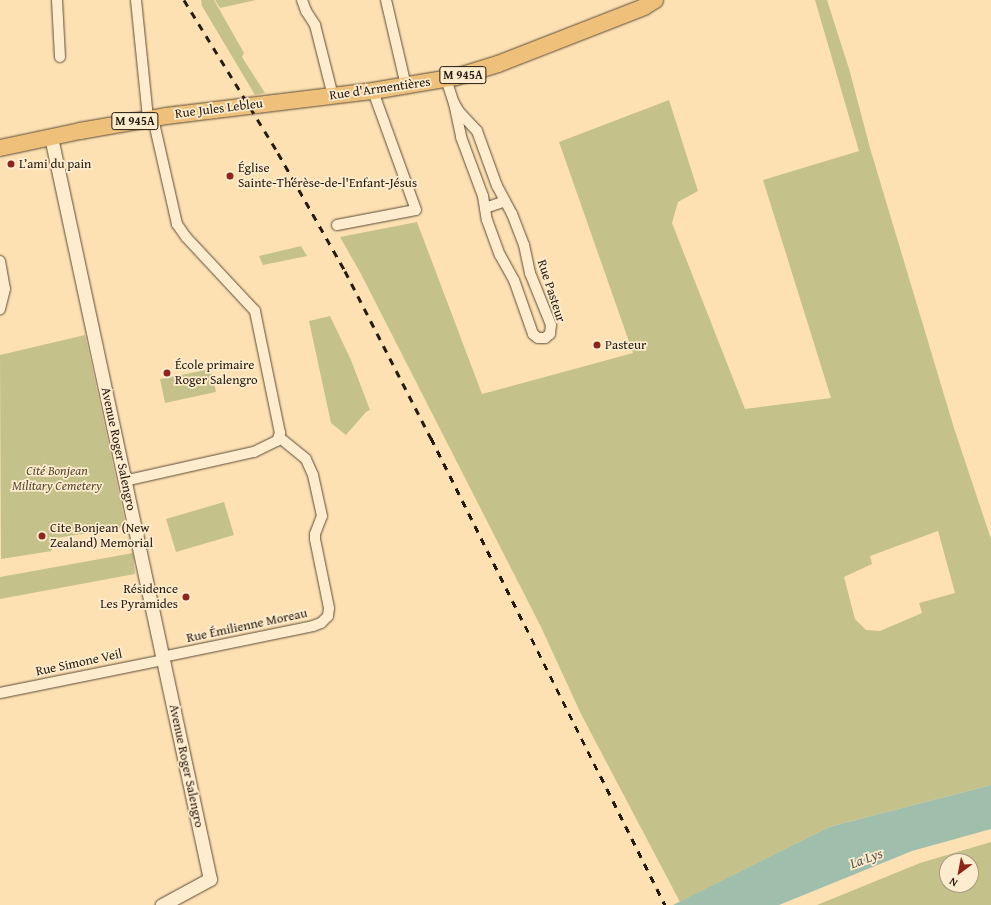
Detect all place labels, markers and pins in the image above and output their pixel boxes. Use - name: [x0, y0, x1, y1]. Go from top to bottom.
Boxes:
- place label: L’ami du pain: [19, 156, 91, 172]
- marker: L’ami du pain: [6, 159, 16, 169]
- place label: Église Sainte-Thérèse-de-l'Enfant-Jésus: [238, 161, 417, 192]
- marker: Église Sainte-Thérèse-de-l'Enfant-Jésus: [225, 171, 235, 181]
- place label: Pasteur: [605, 337, 646, 353]
- marker: Pasteur: [592, 340, 602, 350]
- place label: École primaire Roger Salengro: [175, 358, 258, 389]
- marker: École primaire Roger Salengro: [162, 368, 172, 378]
- place label: Cite Bonjean (New Zealand) Memorial: [50, 521, 153, 552]
- marker: Cite Bonjean (New Zealand) Memorial: [37, 531, 47, 541]
- place label: Résidence Les Pyramides: [100, 582, 178, 613]
- marker: Résidence Les Pyramides: [181, 592, 191, 602]

